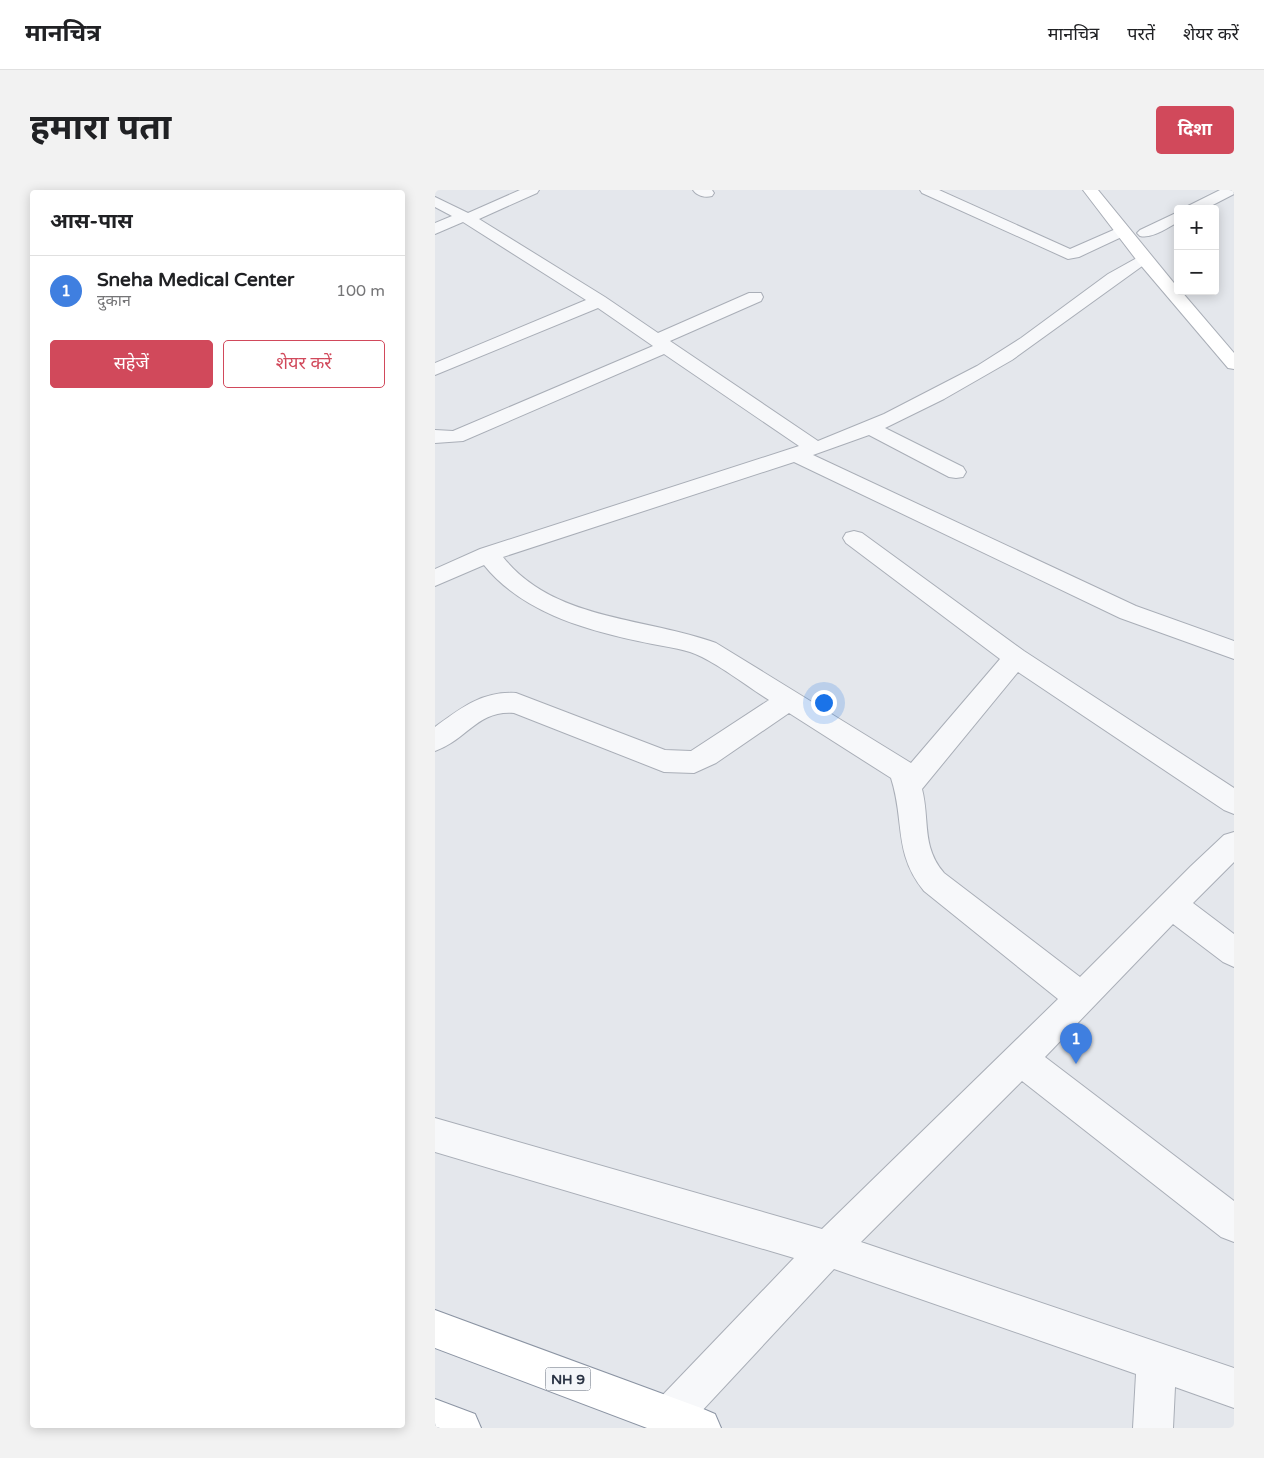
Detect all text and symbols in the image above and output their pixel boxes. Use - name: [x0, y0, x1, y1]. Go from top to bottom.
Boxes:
- text: मानचित्र: [25, 19, 101, 48]
- text: मानचित्र: [1048, 23, 1099, 45]
- text: परतें: [1127, 23, 1155, 45]
- text: शेयर करें: [1183, 23, 1239, 45]
- button: दिशा: [1156, 106, 1234, 154]
- text: हमारा पता: [30, 107, 171, 149]
- map controls: [1174, 205, 1219, 295]
- button: +: [1174, 205, 1219, 250]
- text: आस-पास: [50, 209, 133, 234]
- button: −: [1174, 250, 1219, 295]
- text: Sneha Medical Center: [97, 269, 294, 291]
- text: 1: [61, 281, 71, 301]
- text: 100 m: [336, 281, 385, 301]
- text: दुकान: [97, 291, 131, 311]
- button: सहेजें: [50, 340, 213, 388]
- button: शेयर करें: [223, 340, 385, 388]
- your location: [811, 690, 837, 716]
- pin: 1: [1060, 1023, 1092, 1064]
- road number: NH 9: [545, 1368, 591, 1390]

